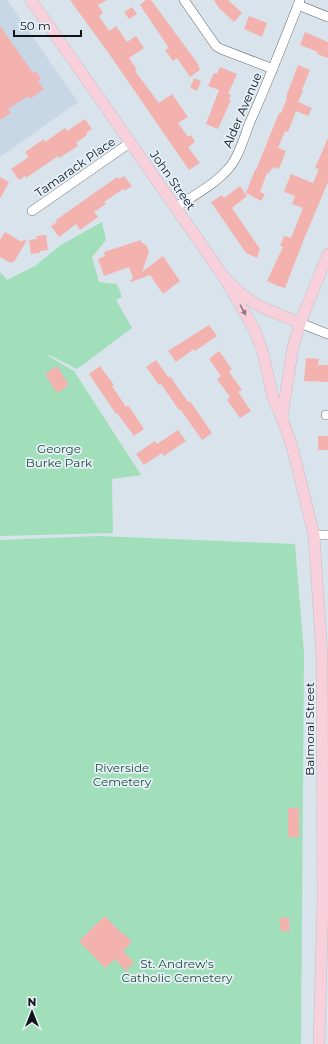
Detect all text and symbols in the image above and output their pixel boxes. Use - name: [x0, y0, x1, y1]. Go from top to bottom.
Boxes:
- scale bar: [14, 12, 81, 38]
- text: 50 m: [20, 18, 51, 33]
- street label: Alder Avenue: [219, 70, 265, 150]
- street label: Tamarack Place: [32, 134, 118, 200]
- street label: John Street: [146, 147, 199, 213]
- one-way arrow: [239, 305, 246, 316]
- park label: George Burke Park: [26, 441, 93, 470]
- street label: Balmoral Street: [302, 682, 317, 776]
- park label: Riverside Cemetery: [93, 760, 152, 789]
- park label: St. Andrew's Catholic Cemetery: [122, 956, 233, 985]
- north arrow: [12, 992, 52, 1032]
- text: N: [28, 995, 36, 1009]

